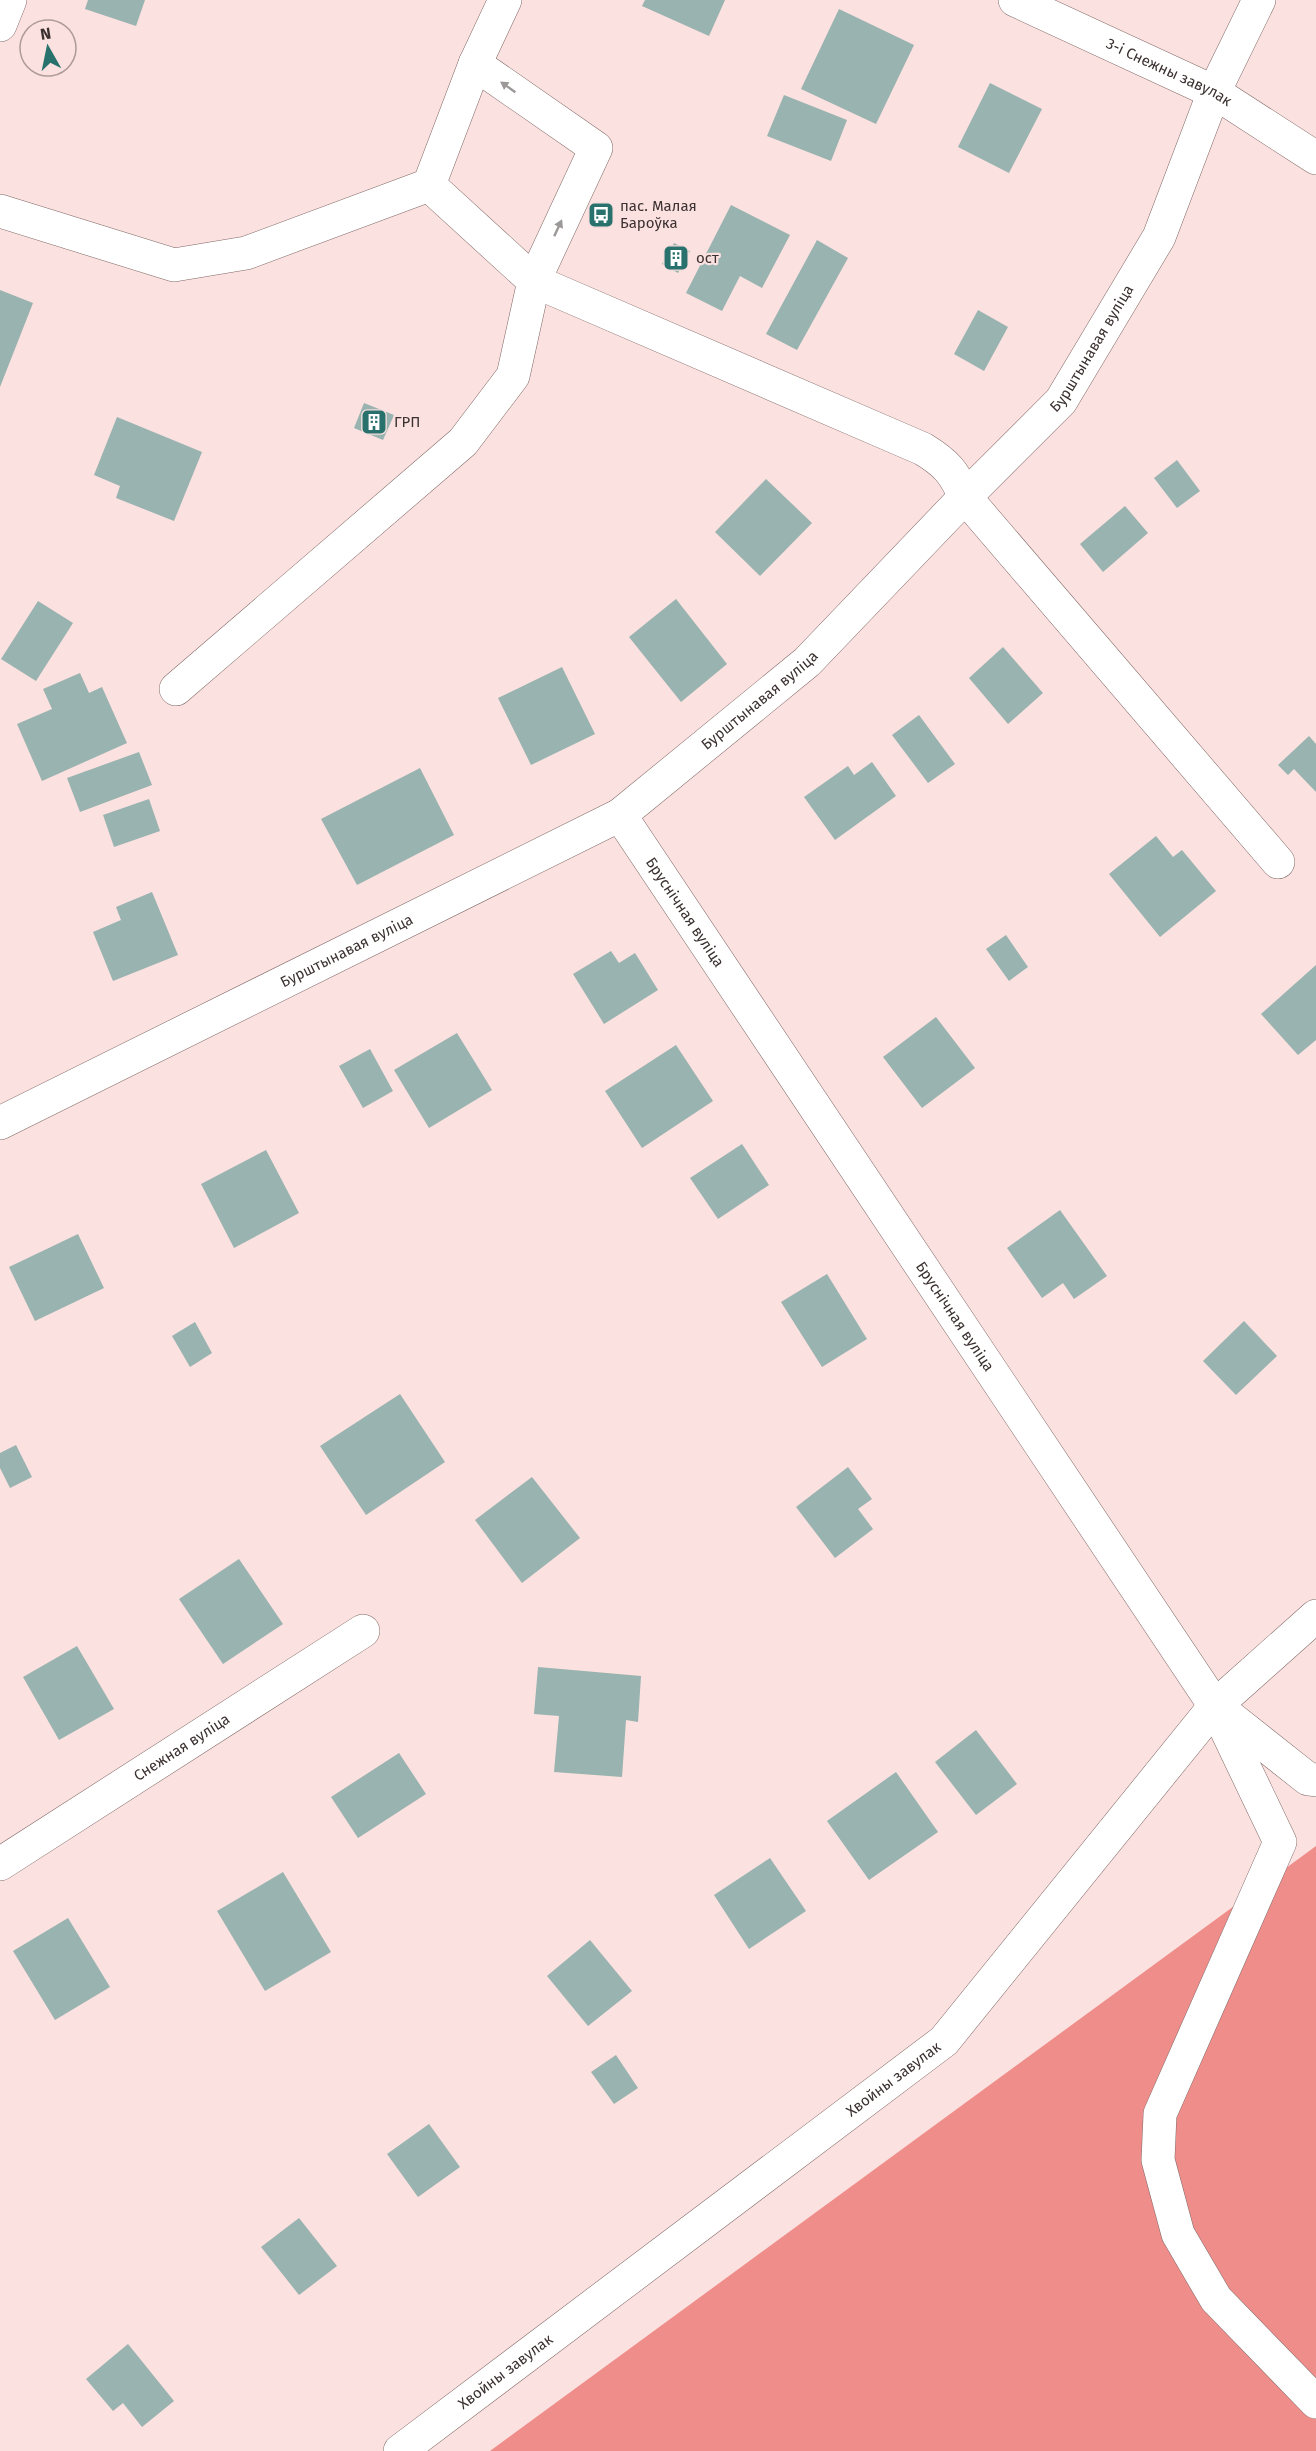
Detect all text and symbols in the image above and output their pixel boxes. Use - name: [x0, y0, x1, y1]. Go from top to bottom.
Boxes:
- north arrow: [18, 18, 78, 78]
- text: N: [39, 23, 52, 44]
- street label: 3-і Снежны завулак: [1103, 34, 1235, 110]
- one-way arrow: [500, 82, 516, 93]
- place label: пас. Малая Бароўка: [620, 197, 697, 232]
- bus stop icon: пас. Малая Бароўка: [586, 200, 616, 230]
- one-way arrow: [554, 219, 563, 236]
- building icon: ост: [661, 243, 691, 273]
- place label: ост: [696, 249, 719, 267]
- street label: Бурштынавая вуліца: [1046, 282, 1137, 416]
- building icon: ГРП: [359, 407, 389, 437]
- place label: ГРП: [394, 413, 420, 431]
- street label: Бурштынавая вуліца: [698, 647, 822, 754]
- street label: Бруснічная вуліца: [642, 854, 728, 971]
- street label: Бурштынавая вуліца: [277, 910, 416, 991]
- street label: Бруснічная вуліца: [912, 1258, 998, 1375]
- street label: Снежная вуліца: [130, 1710, 233, 1785]
- street label: Хвойны завулак: [843, 2037, 945, 2120]
- street label: Хвойны завулак: [455, 2330, 556, 2413]

